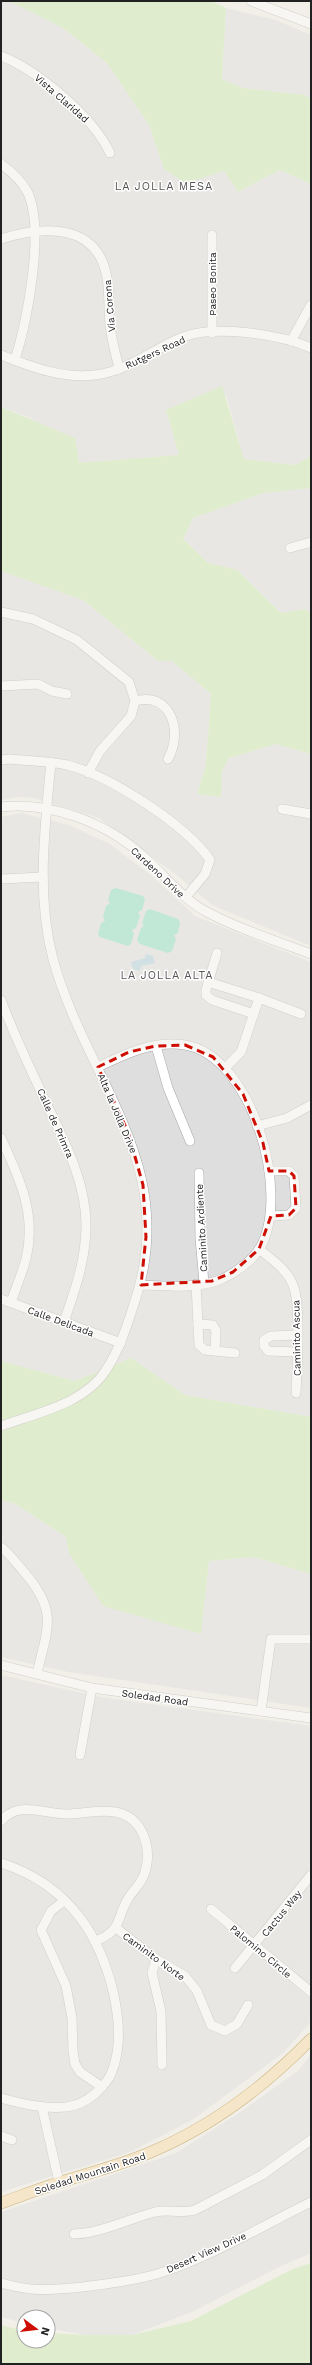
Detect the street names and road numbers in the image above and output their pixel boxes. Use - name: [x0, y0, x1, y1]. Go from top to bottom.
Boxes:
- street label: Vista Claridad: [32, 72, 91, 125]
- street label: Paseo Bonita: [207, 252, 218, 316]
- street label: Via Corona: [102, 279, 117, 333]
- street label: Rutgers Road: [123, 334, 187, 371]
- street label: Cardeno Drive: [129, 845, 187, 900]
- street label: Alta la Jolla Drive: [96, 1072, 139, 1155]
- street label: Calle de Primra: [35, 1087, 76, 1160]
- street label: Caminito Ardiente: [194, 1183, 209, 1272]
- street label: Caminito Ascua: [290, 1300, 303, 1376]
- street label: Calle Delicada: [26, 1304, 96, 1339]
- street label: Soledad Road: [121, 1687, 189, 1708]
- street label: Cactus Way: [259, 1887, 304, 1939]
- street label: Palomino Circle: [228, 1923, 294, 1980]
- street label: Caminito Norte: [120, 1930, 187, 1983]
- street label: Soledad Mountain Road: [33, 2150, 147, 2197]
- street label: Desert View Drive: [165, 2230, 248, 2275]

